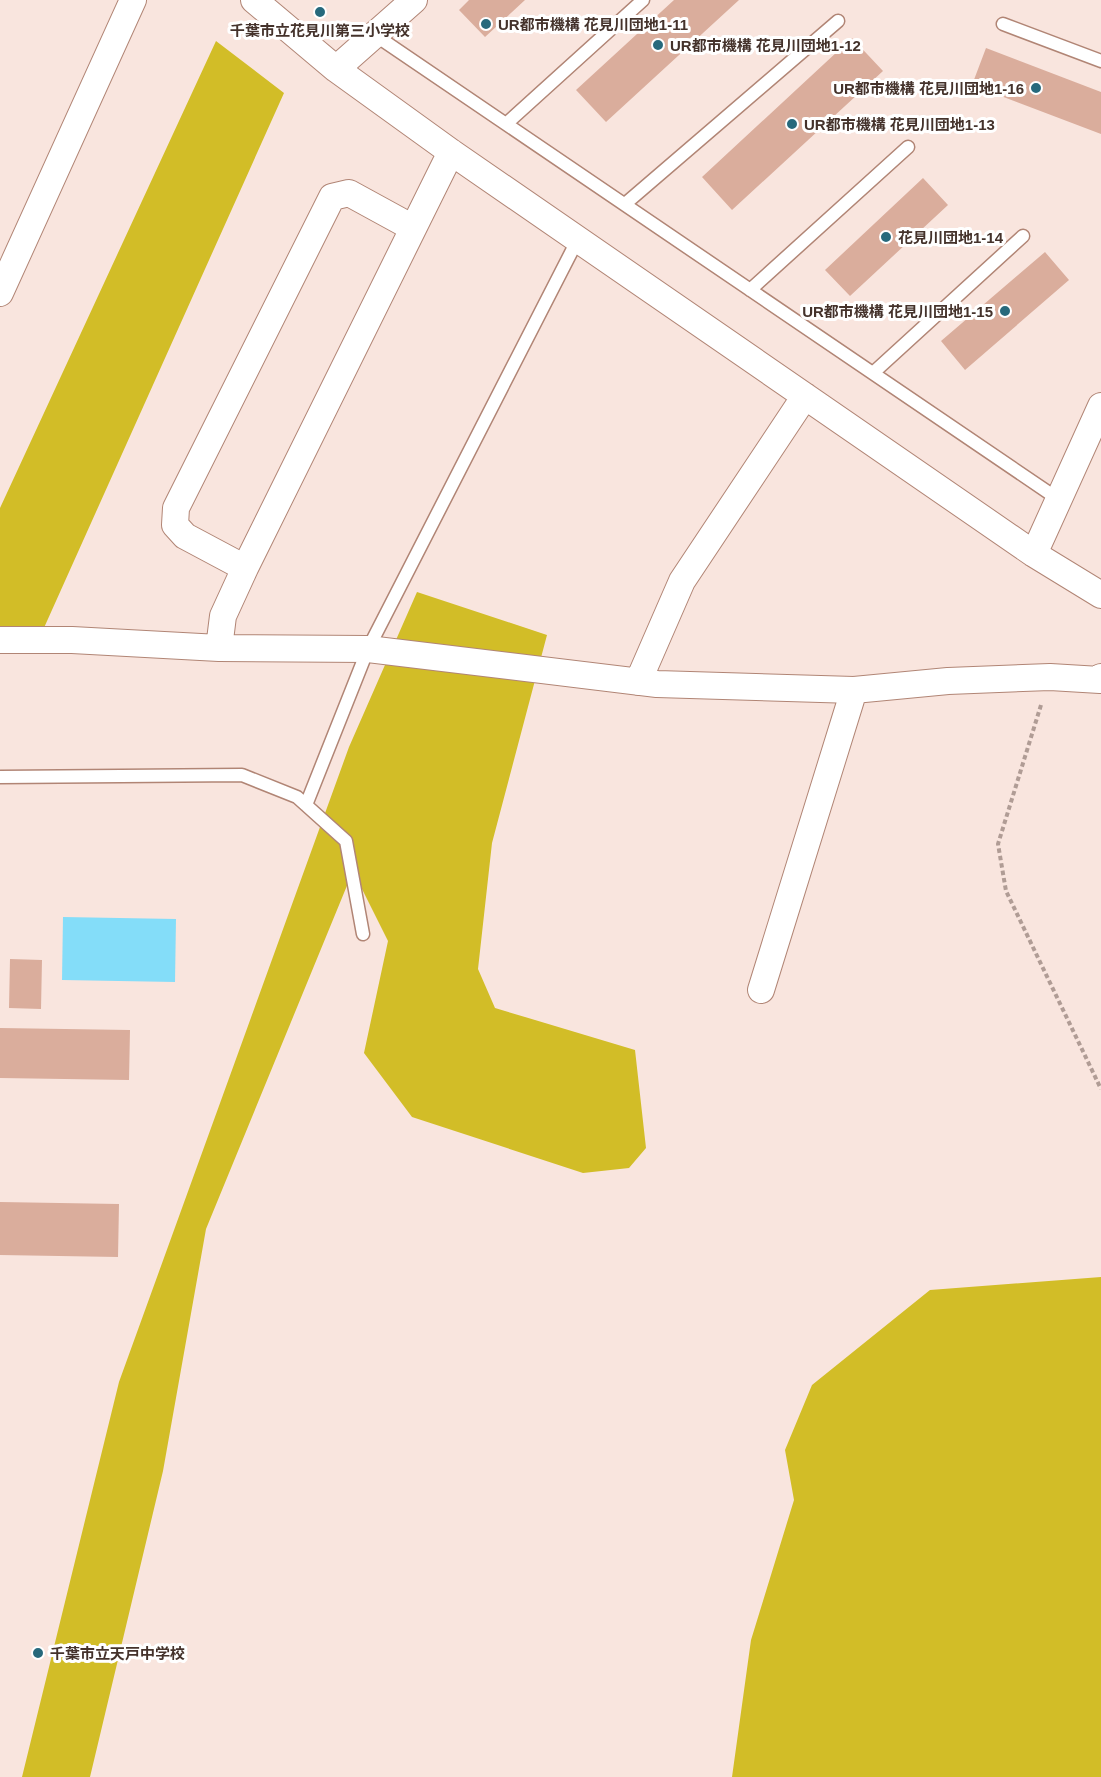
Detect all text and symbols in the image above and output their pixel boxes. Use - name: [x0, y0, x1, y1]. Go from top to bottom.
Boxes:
- marker: 千葉市立花見川第三小学校: [313, 5, 327, 19]
- place label: UR都市機構 花見川団地1-11: [498, 16, 688, 33]
- marker: UR都市機構 花見川団地1-11: [479, 17, 493, 31]
- place label: 千葉市立花見川第三小学校: [230, 22, 410, 39]
- place label: UR都市機構 花見川団地1-12: [670, 37, 861, 54]
- marker: UR都市機構 花見川団地1-12: [651, 38, 665, 52]
- place label: UR都市機構 花見川団地1-16: [833, 80, 1024, 97]
- marker: UR都市機構 花見川団地1-16: [1029, 81, 1043, 95]
- place label: UR都市機構 花見川団地1-13: [804, 116, 995, 133]
- marker: UR都市機構 花見川団地1-13: [785, 117, 799, 131]
- place label: 花見川団地1-14: [898, 229, 1004, 246]
- marker: 花見川団地1-14: [879, 230, 893, 244]
- place label: UR都市機構 花見川団地1-15: [802, 303, 993, 320]
- marker: UR都市機構 花見川団地1-15: [998, 304, 1012, 318]
- place label: 千葉市立天戸中学校: [50, 1645, 185, 1662]
- marker: 千葉市立天戸中学校: [31, 1646, 45, 1660]

